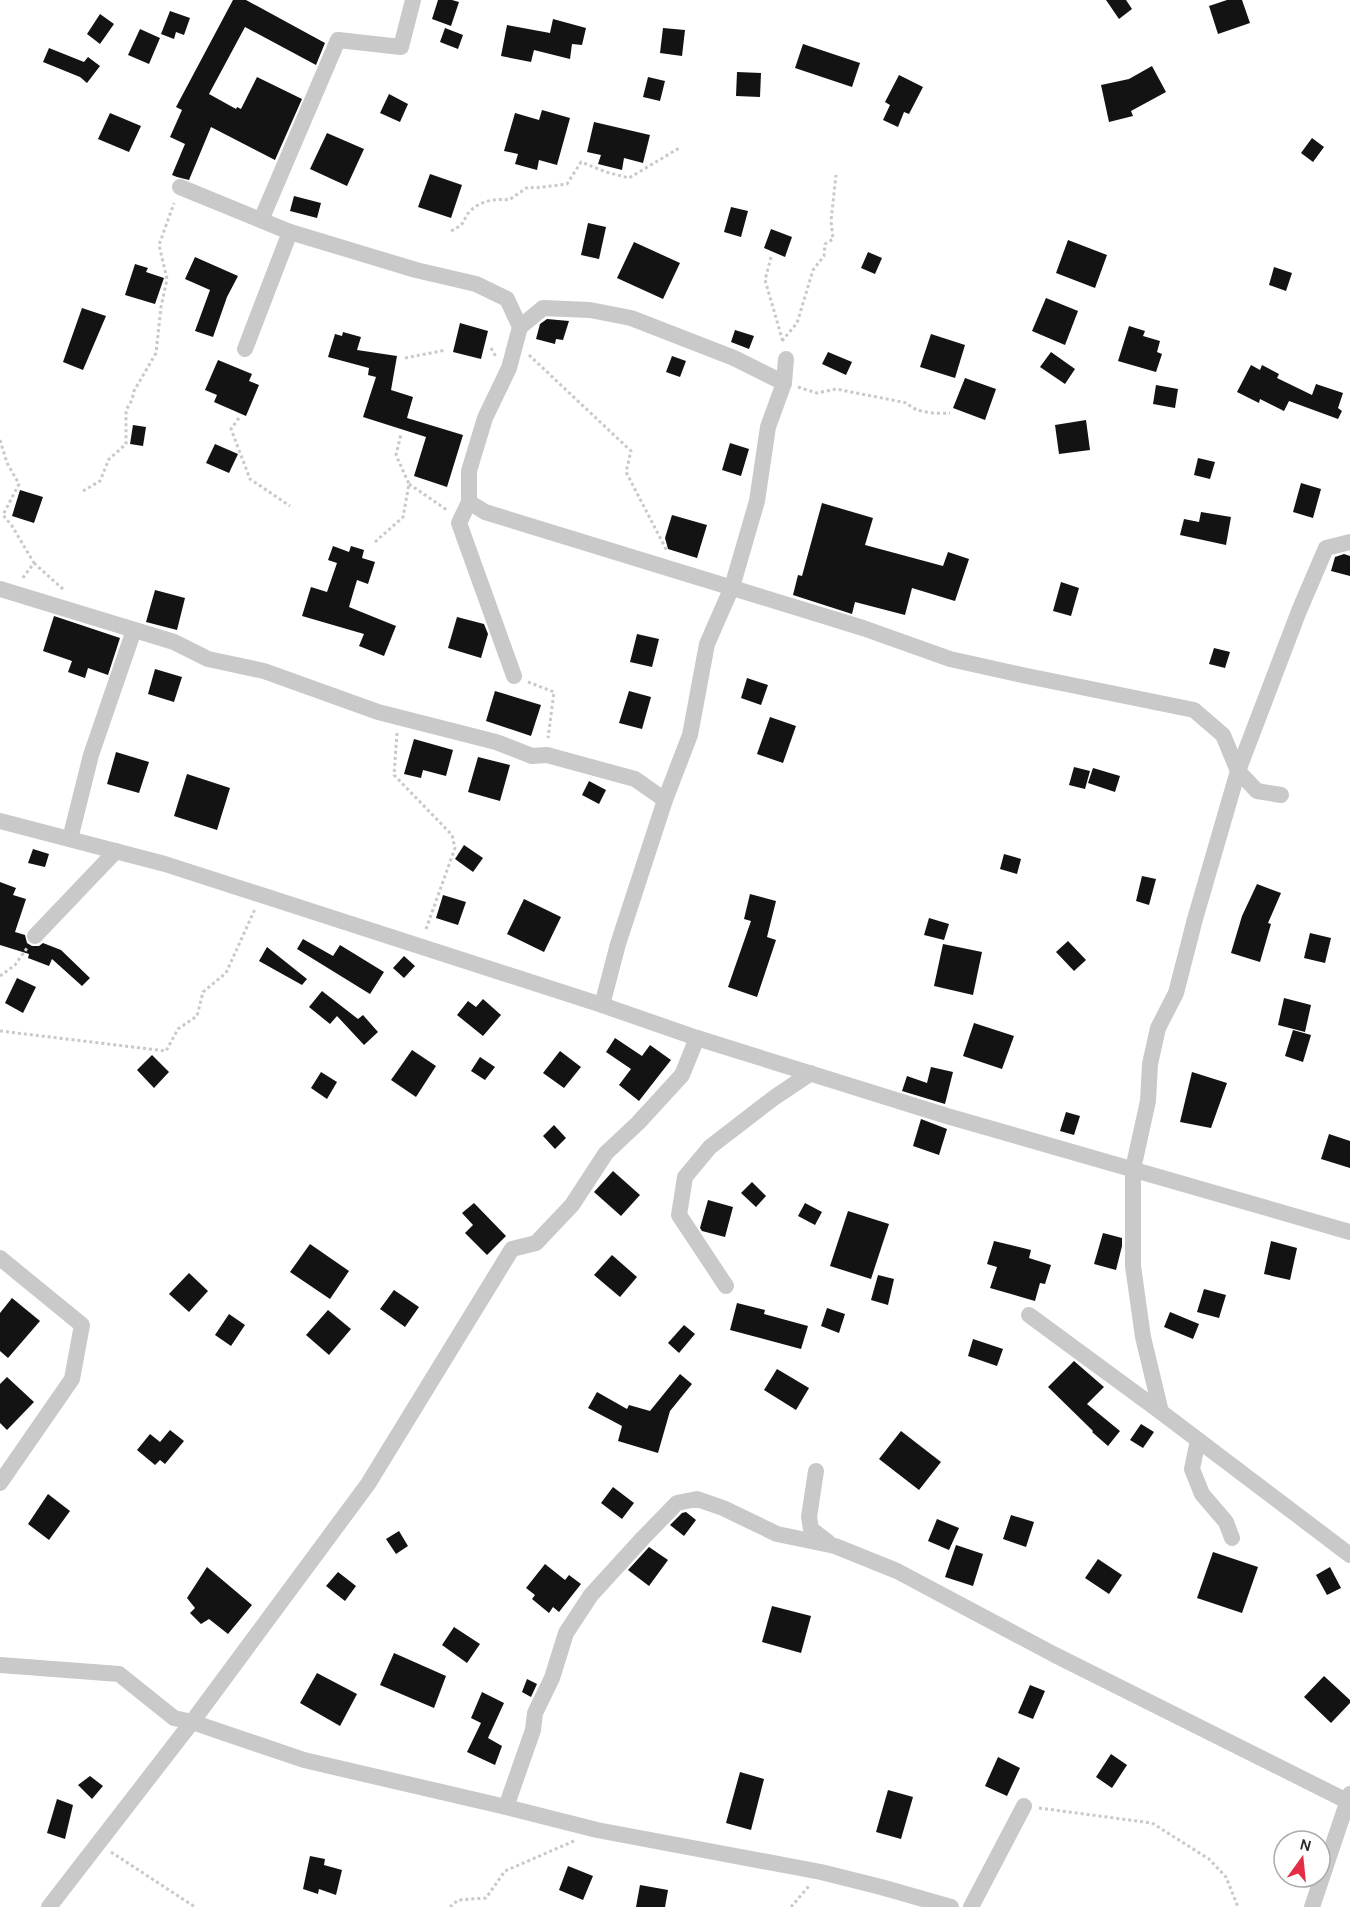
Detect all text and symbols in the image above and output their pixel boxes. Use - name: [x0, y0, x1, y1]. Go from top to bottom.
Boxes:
- north arrow: [1272, 1829, 1332, 1889]
- text: N: [1298, 1834, 1314, 1856]

